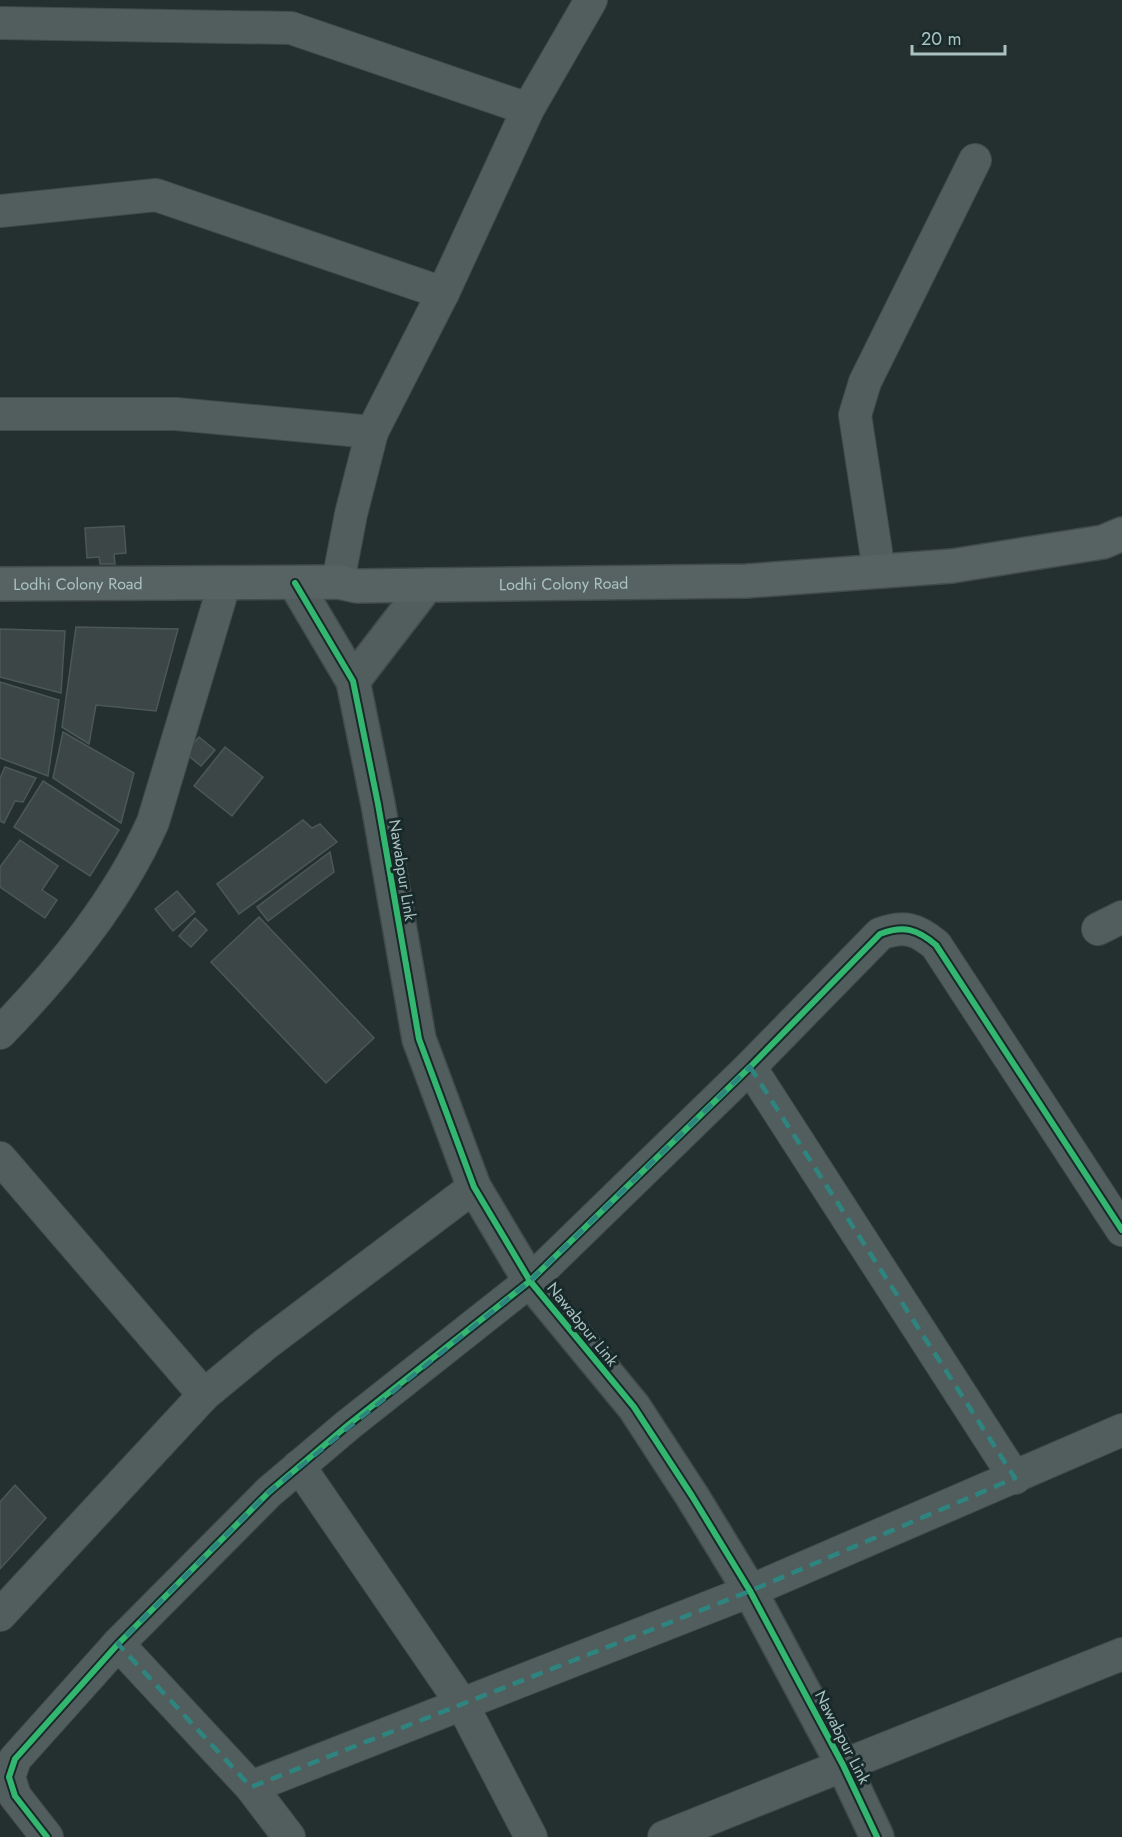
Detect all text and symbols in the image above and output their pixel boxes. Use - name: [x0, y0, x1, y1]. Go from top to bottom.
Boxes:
- scale bar: [912, 18, 1005, 56]
- text: 20 m: [921, 26, 961, 52]
- street label: Lodhi Colony Road: [13, 572, 143, 596]
- street label: Lodhi Colony Road: [499, 572, 628, 596]
- street label: Nawabpur Link: [383, 818, 422, 923]
- street label: Nawabpur Link: [541, 1277, 624, 1372]
- street label: Nawabpur Link: [809, 1686, 876, 1789]

